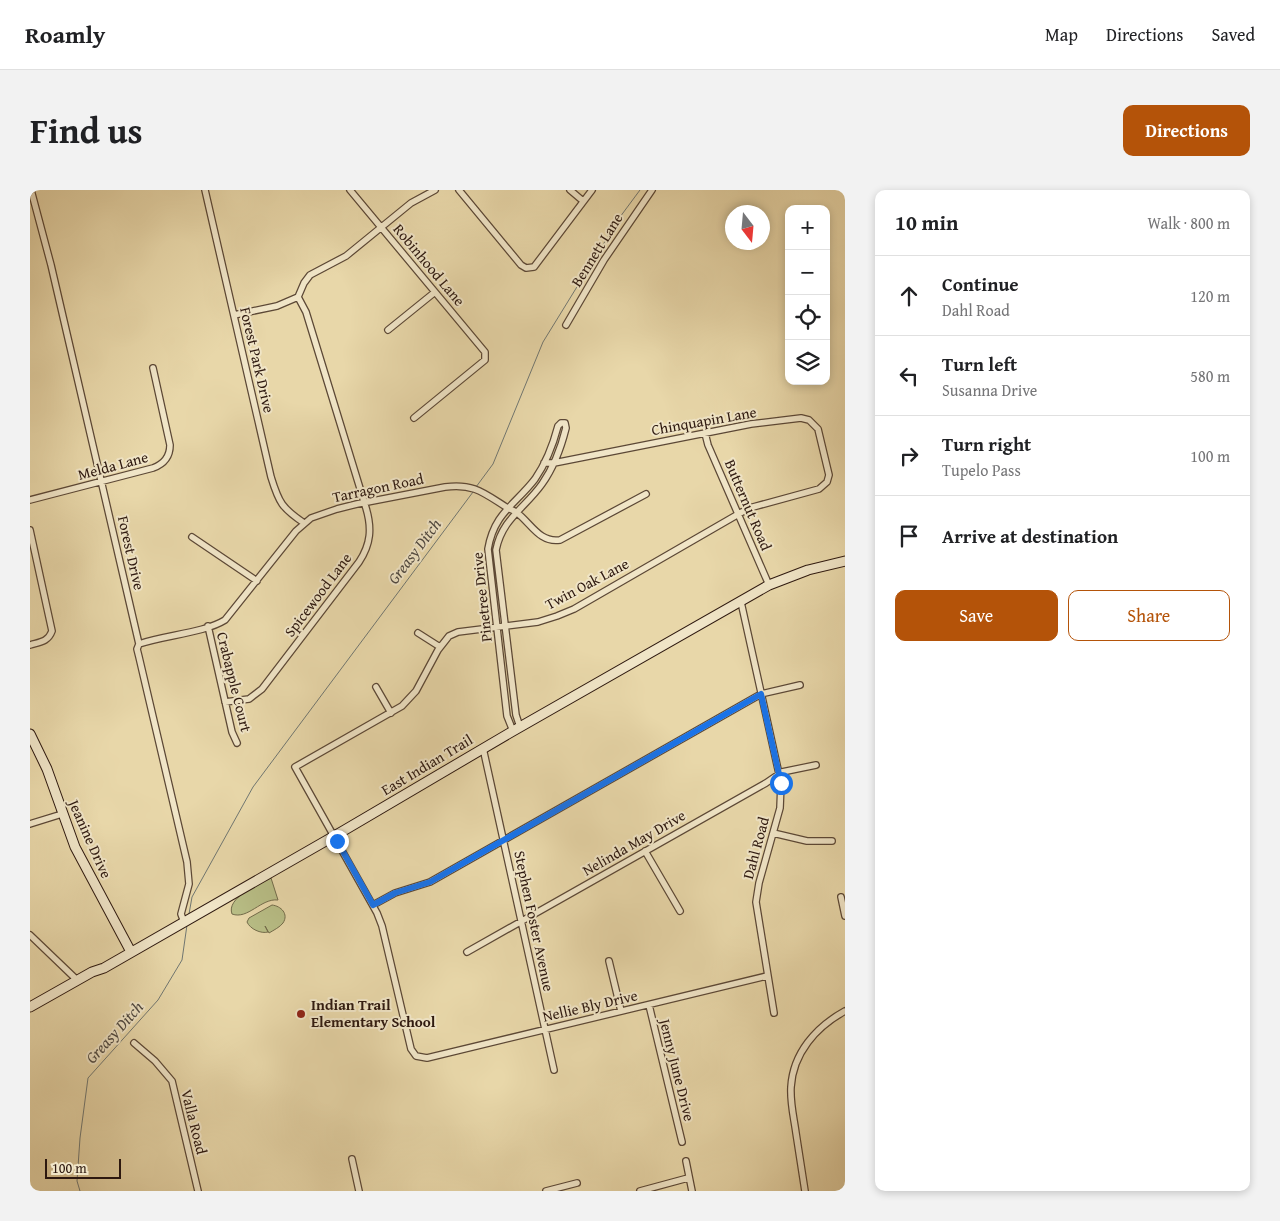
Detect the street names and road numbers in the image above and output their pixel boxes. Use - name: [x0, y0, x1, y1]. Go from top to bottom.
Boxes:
- street label: Bennett Lane: [566, 209, 628, 291]
- street label: Robinhood Lane: [389, 219, 470, 310]
- street label: Forest Park Drive: [235, 305, 280, 415]
- street label: Chinquapin Lane: [650, 401, 758, 440]
- street label: Melda Lane: [75, 446, 150, 485]
- street label: Butternut Road: [720, 456, 777, 554]
- street label: Tarragon Road: [330, 468, 425, 507]
- street label: Forest Drive: [113, 514, 150, 592]
- street label: Spicewood Lane: [279, 548, 356, 641]
- street label: Pinetree Drive: [466, 551, 497, 643]
- street label: Twin Oak Lane: [541, 553, 632, 614]
- street label: Crabapple Court: [212, 630, 257, 735]
- street label: East Indian Trail: [377, 729, 476, 800]
- street label: Jeanine Drive: [63, 794, 117, 881]
- street label: Nelinda May Drive: [578, 804, 689, 881]
- street label: Dahl Road: [737, 814, 774, 881]
- street label: Stephen Foster Avenue: [509, 849, 560, 993]
- street label: Nellie Bly Drive: [540, 984, 639, 1027]
- street label: Jenny June Drive: [654, 1015, 700, 1123]
- street label: Valla Road: [176, 1087, 213, 1157]

